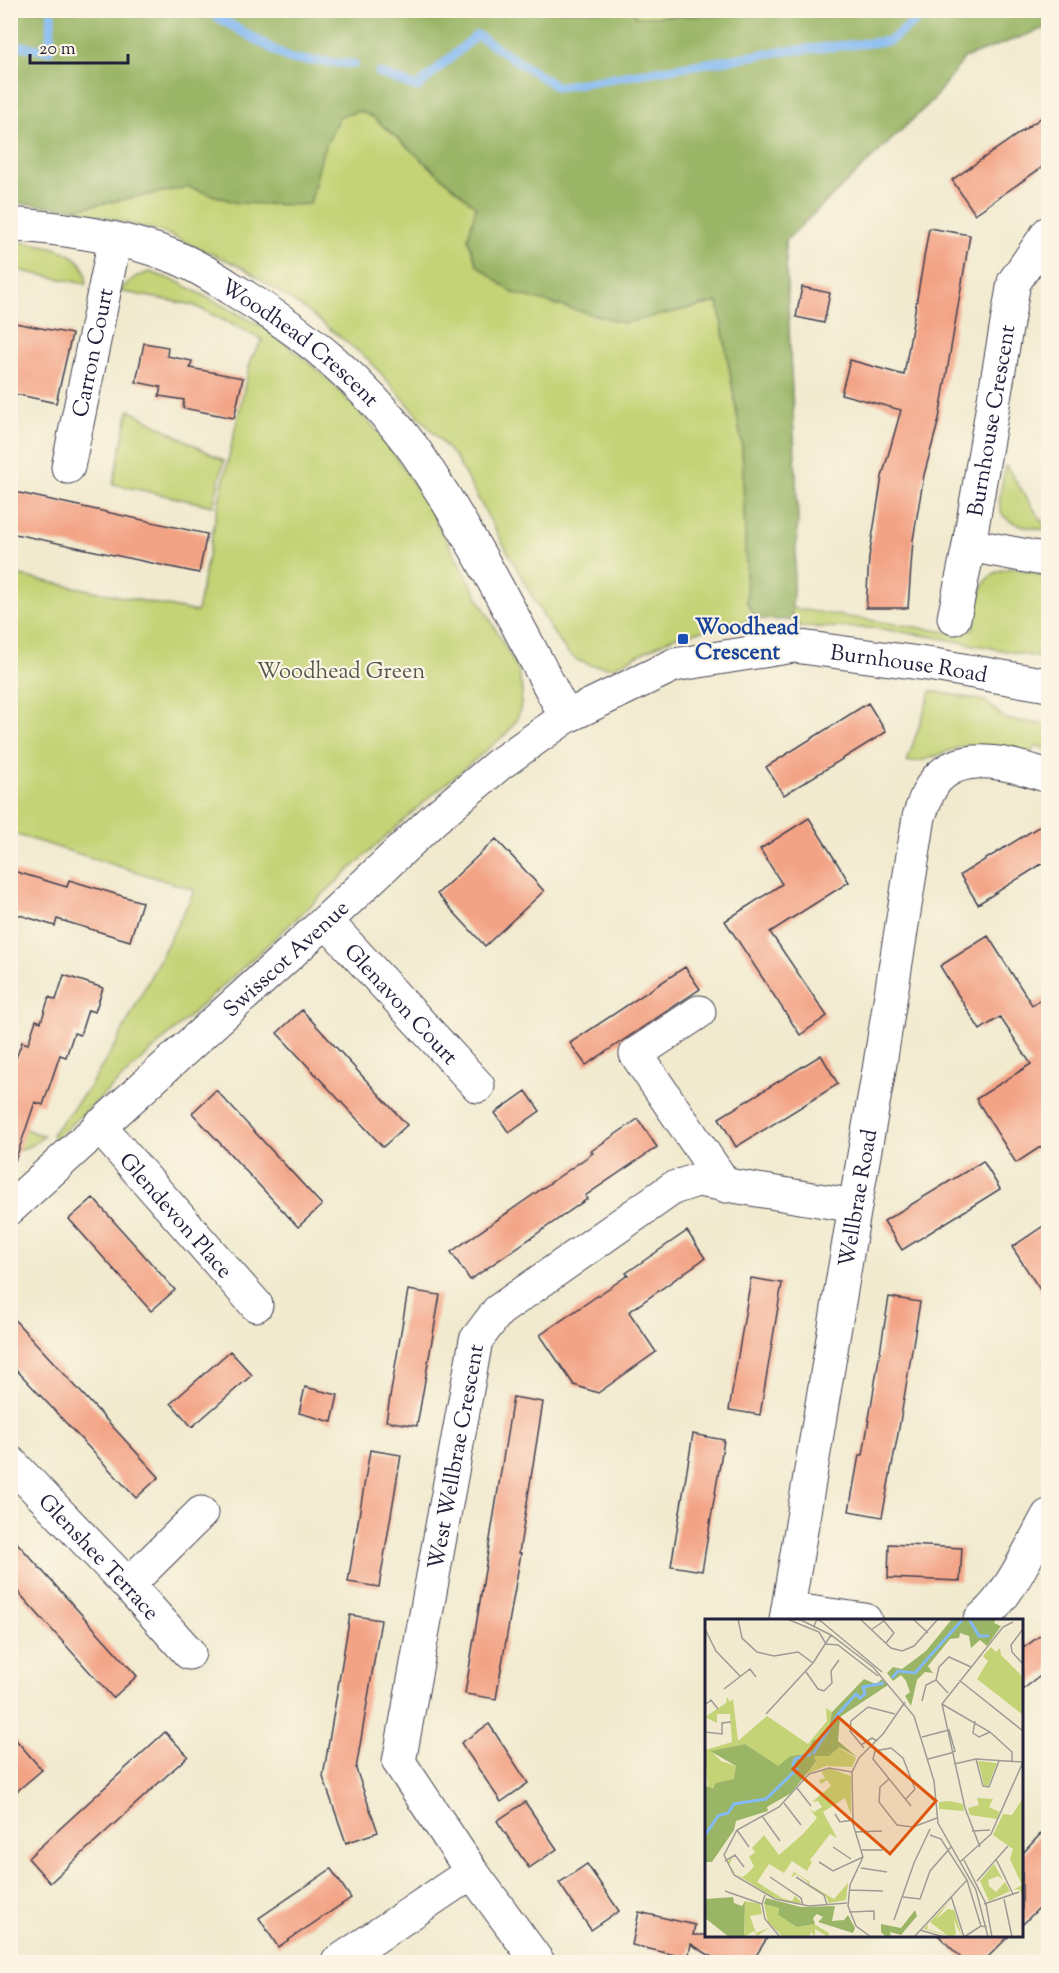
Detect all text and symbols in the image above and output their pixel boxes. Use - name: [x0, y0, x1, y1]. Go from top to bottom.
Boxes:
- scale bar: [30, 27, 128, 65]
- text: 20 m: [39, 37, 76, 63]
- street label: Woodhead Crescent: [213, 272, 385, 416]
- street label: Carron Court: [66, 285, 124, 421]
- street label: Burnhouse Crescent: [961, 322, 1026, 519]
- place label: Woodhead Crescent: [695, 613, 800, 670]
- marker: Woodhead Crescent: [676, 632, 690, 646]
- street label: Burnhouse Road: [828, 638, 990, 693]
- park label: Woodhead Green: [257, 657, 425, 689]
- street label: Swisscot Avenue: [217, 894, 358, 1026]
- street label: Glenavon Court: [335, 937, 464, 1074]
- street label: Wellbrae Road: [832, 1127, 887, 1270]
- street label: Glendevon Place: [110, 1147, 239, 1287]
- street label: West Wellbrae Crescent: [421, 1341, 494, 1573]
- street label: Glenshee Terrace: [29, 1488, 165, 1629]
- inset map: [705, 1619, 1023, 1937]

